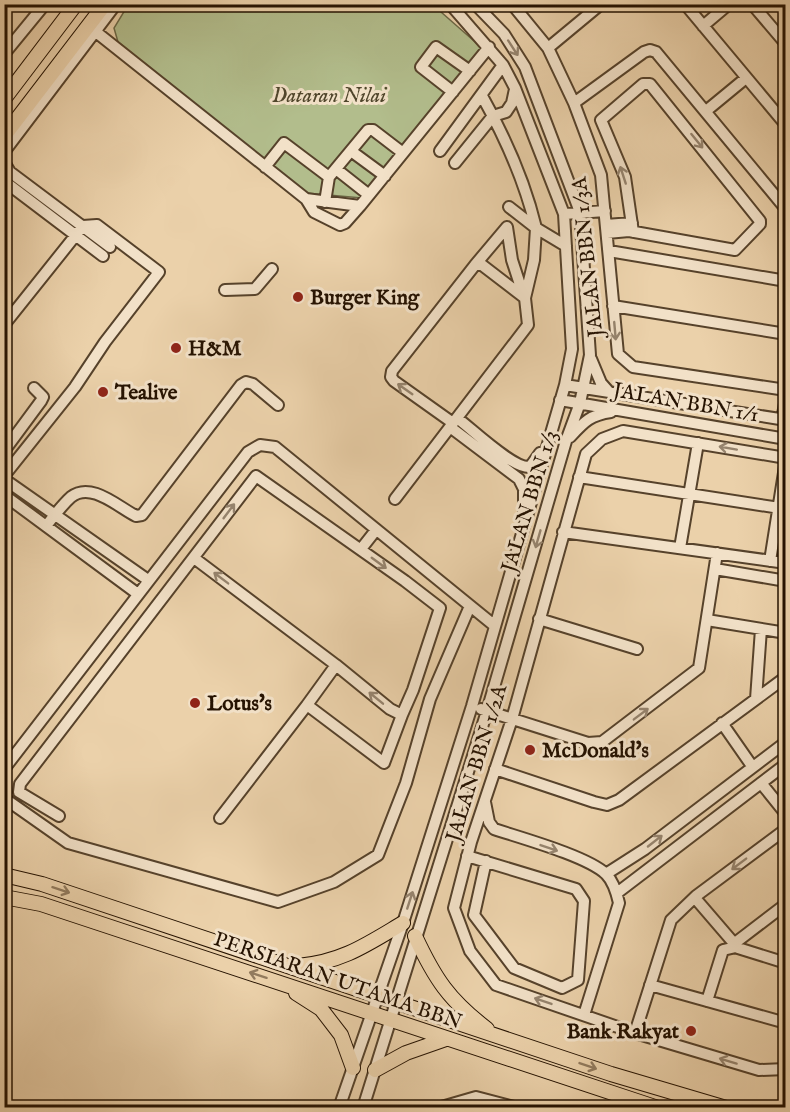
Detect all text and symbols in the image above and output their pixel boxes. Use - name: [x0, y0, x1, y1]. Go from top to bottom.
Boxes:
- one-way arrow: [507, 40, 519, 56]
- park label: Dataran Nilai: [272, 83, 388, 110]
- one-way arrow: [690, 133, 703, 149]
- one-way arrow: [616, 166, 627, 185]
- street label: JALAN BBN 1/3A: [567, 174, 611, 340]
- place label: Burger King: [310, 285, 420, 312]
- marker: Burger King: [291, 290, 305, 304]
- one-way arrow: [610, 320, 621, 340]
- place label: H&M: [188, 336, 242, 363]
- marker: H&M: [169, 341, 183, 355]
- street label: JALAN BBN 1/1: [609, 377, 761, 430]
- place label: Tealive: [114, 380, 178, 407]
- one-way arrow: [398, 383, 414, 395]
- marker: Tealive: [96, 385, 110, 399]
- street label: JALAN BBN 1/3: [495, 427, 565, 578]
- one-way arrow: [718, 442, 738, 453]
- one-way arrow: [222, 503, 235, 519]
- one-way arrow: [532, 529, 543, 548]
- one-way arrow: [371, 557, 387, 569]
- one-way arrow: [214, 572, 230, 585]
- street label: JALAN BBN 1/2A: [440, 681, 514, 847]
- place label: Lotus's: [207, 691, 272, 718]
- one-way arrow: [368, 691, 384, 704]
- marker: Lotus's: [188, 696, 202, 710]
- one-way arrow: [633, 708, 649, 721]
- place label: McDonald's: [542, 738, 649, 765]
- marker: McDonald's: [523, 743, 537, 757]
- one-way arrow: [646, 835, 662, 848]
- one-way arrow: [539, 844, 558, 855]
- one-way arrow: [731, 858, 747, 870]
- one-way arrow: [51, 886, 70, 897]
- one-way arrow: [406, 891, 417, 910]
- street label: PERSIARAN UTAMA BBN: [210, 926, 465, 1037]
- one-way arrow: [249, 968, 268, 979]
- one-way arrow: [534, 994, 553, 1005]
- place label: Bank Rakyat: [566, 1019, 680, 1046]
- marker: Bank Rakyat: [684, 1024, 698, 1038]
- one-way arrow: [719, 1055, 738, 1066]
- one-way arrow: [578, 1062, 597, 1073]

